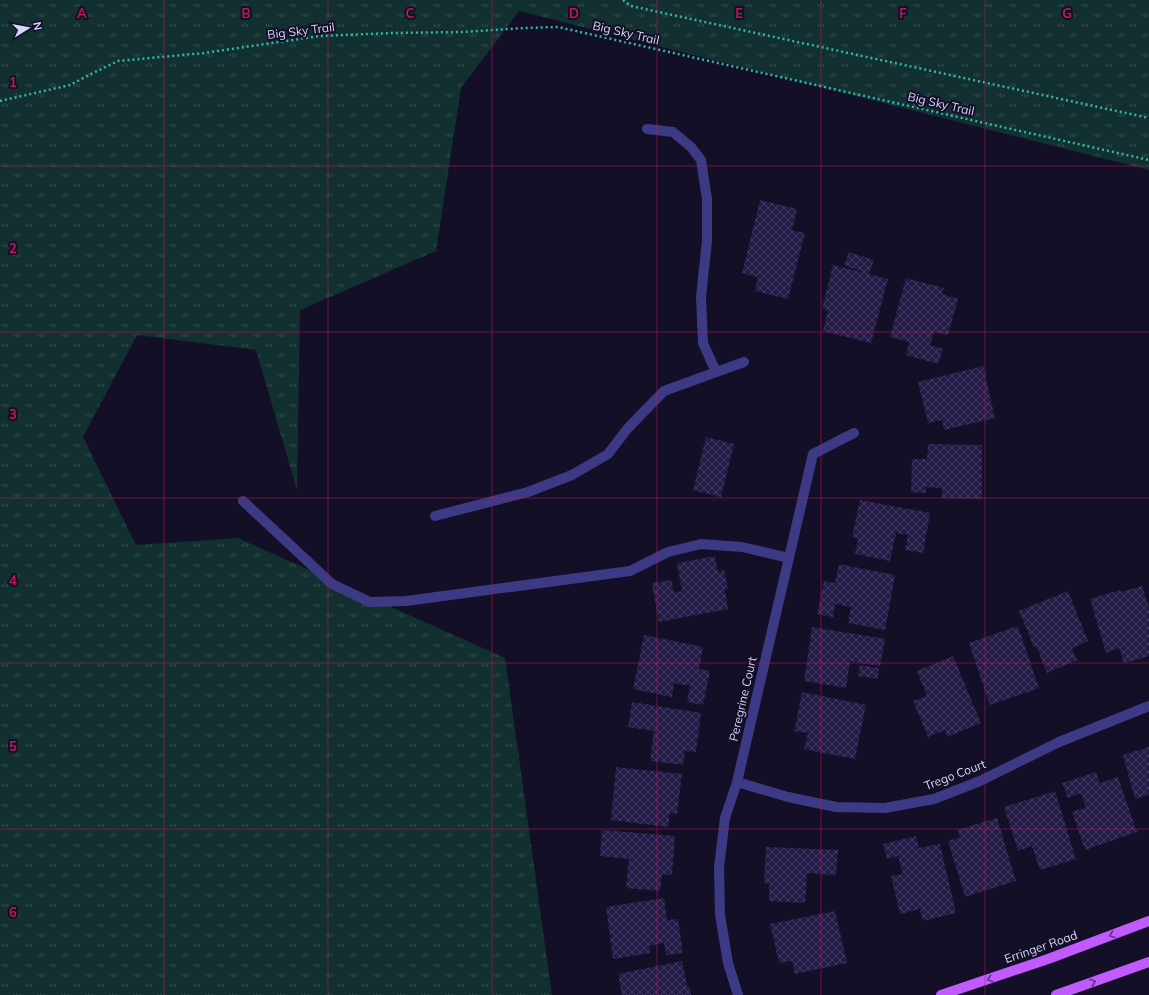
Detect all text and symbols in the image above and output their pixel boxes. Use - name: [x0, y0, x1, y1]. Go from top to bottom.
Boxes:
- text: A: [77, 5, 87, 21]
- text: B: [242, 5, 251, 21]
- text: C: [406, 5, 415, 21]
- text: D: [569, 5, 579, 21]
- text: E: [735, 5, 743, 21]
- text: F: [899, 5, 907, 21]
- text: G: [1062, 5, 1072, 21]
- north arrow: [8, 8, 48, 48]
- street label: Big Sky Trail: [591, 18, 661, 47]
- street label: Big Sky Trail: [266, 19, 336, 42]
- text: N: [30, 21, 45, 32]
- text: 1: [9, 74, 17, 90]
- street label: Big Sky Trail: [906, 89, 976, 118]
- text: 2: [9, 240, 17, 256]
- text: 3: [9, 406, 17, 422]
- text: 4: [9, 572, 17, 588]
- street label: Peregrine Court: [725, 655, 760, 743]
- text: 5: [9, 738, 17, 754]
- street label: Trego Court: [922, 756, 988, 793]
- text: 6: [9, 904, 17, 920]
- street label: Erringer Road: [1002, 927, 1079, 966]
- one-way arrow: [1109, 930, 1116, 939]
- one-way arrow: [987, 974, 994, 982]
- one-way arrow: [1090, 978, 1097, 987]

